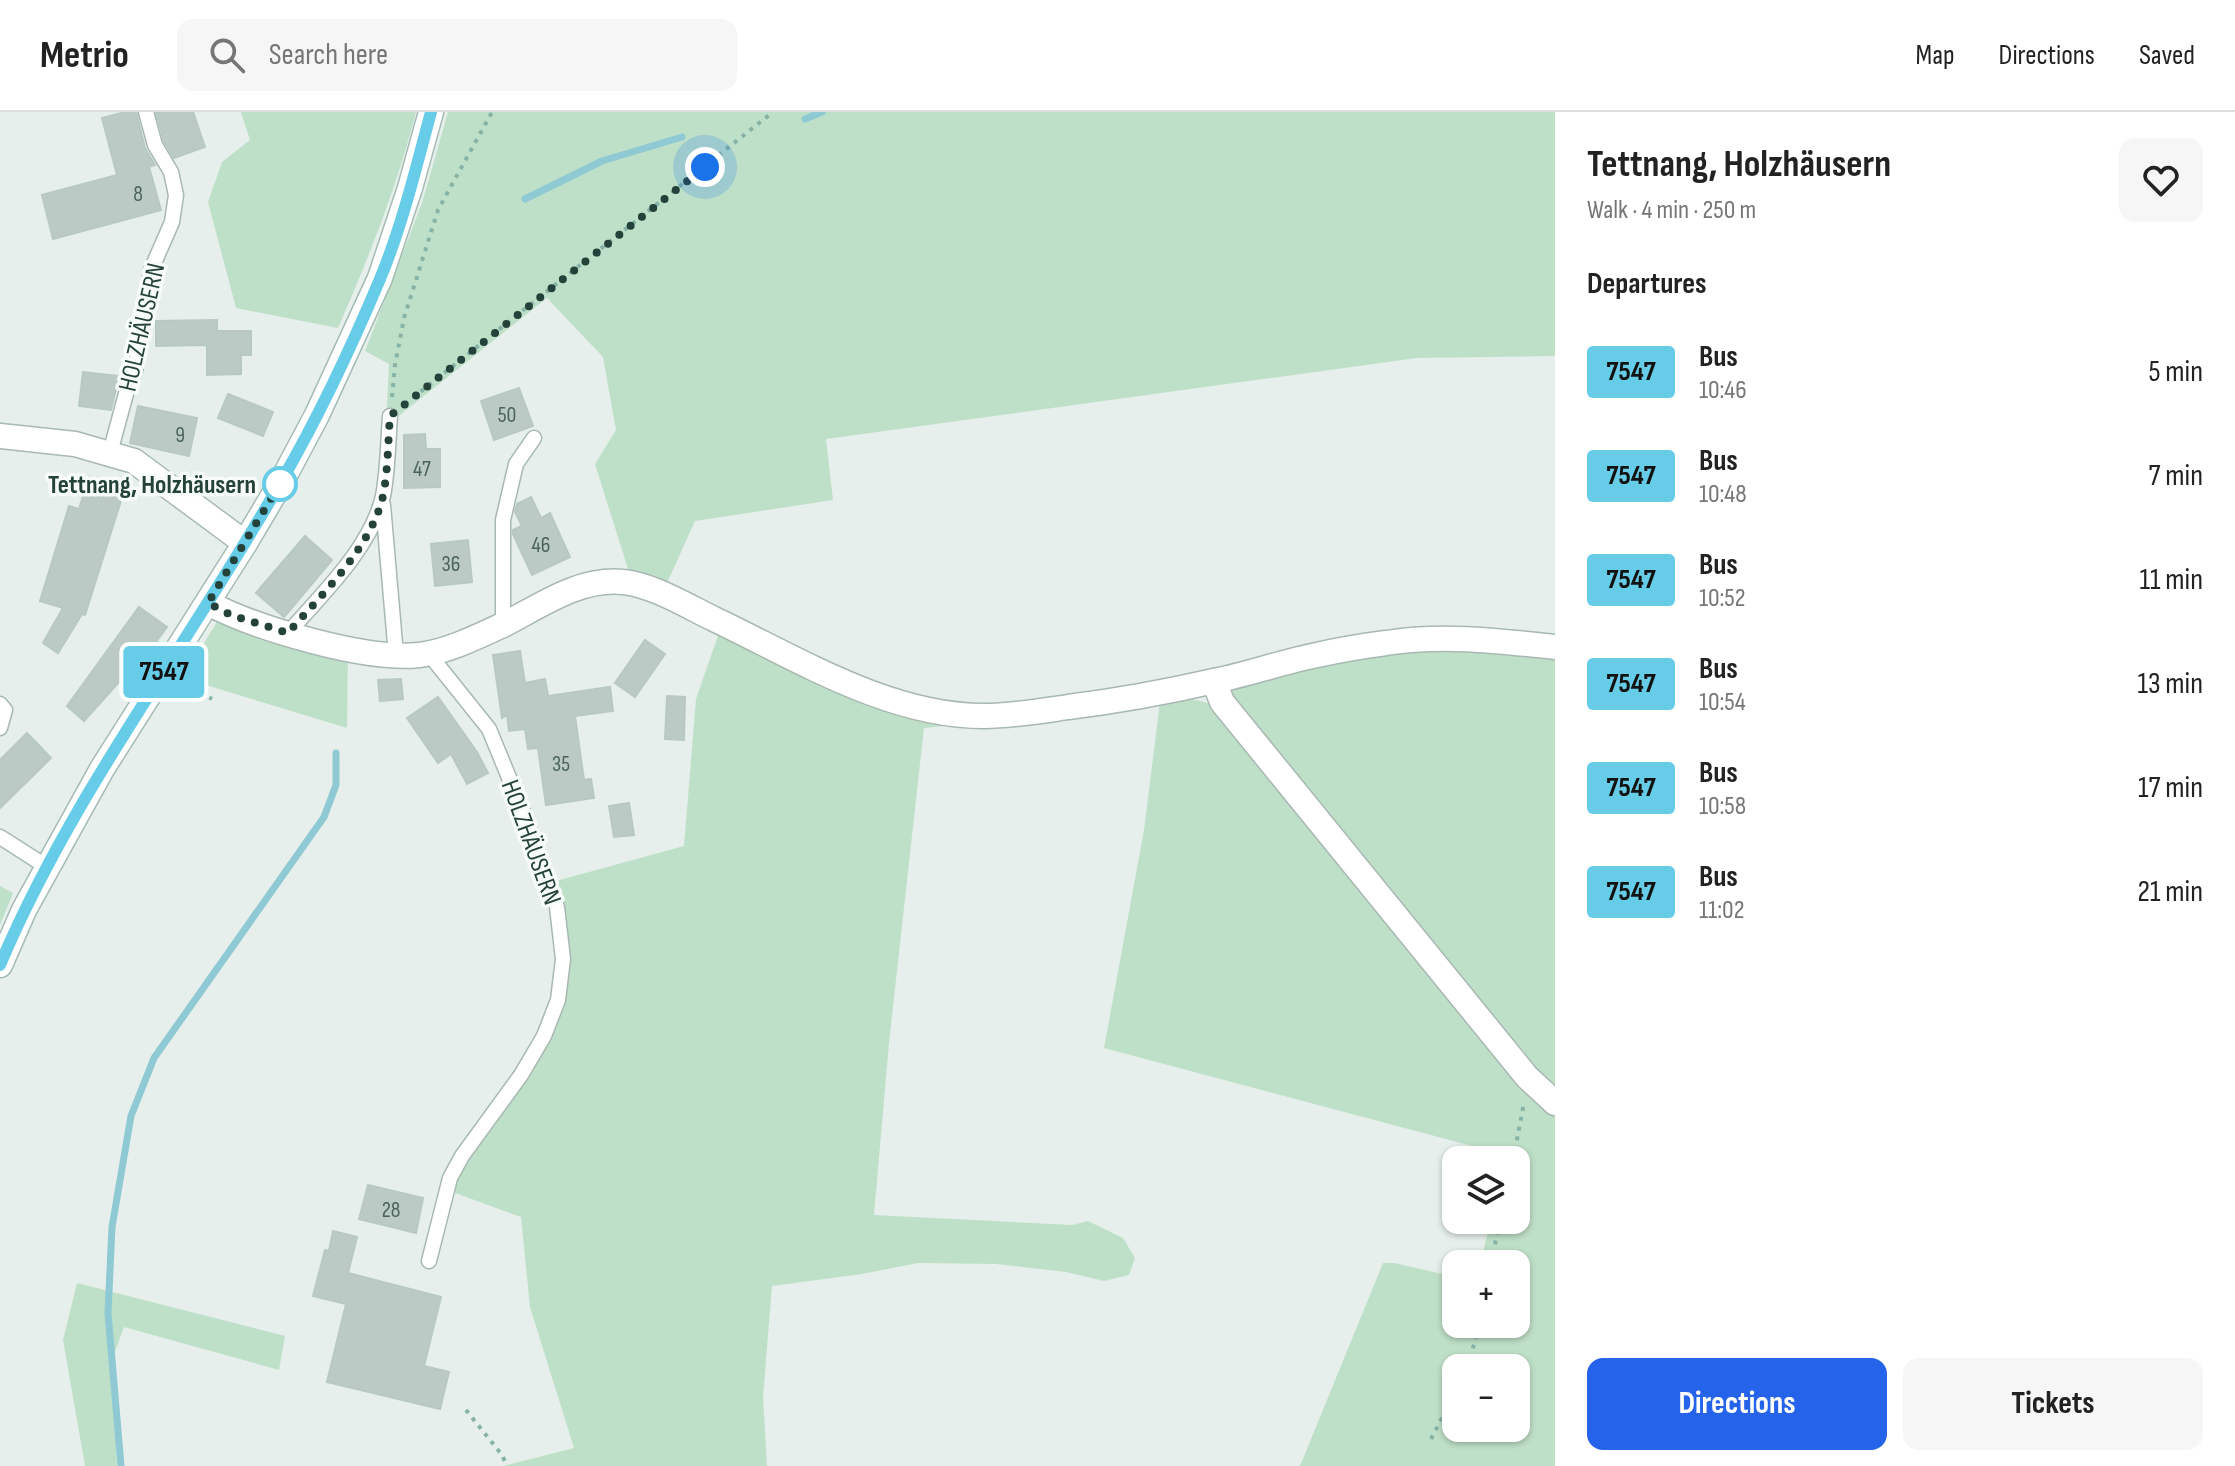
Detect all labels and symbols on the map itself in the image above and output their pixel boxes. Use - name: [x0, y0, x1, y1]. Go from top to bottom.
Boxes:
- your location: [685, 147, 725, 187]
- house number: 8: [133, 181, 143, 208]
- street label: HOLZHÄUSERN: [113, 260, 172, 395]
- house number: 50: [498, 402, 516, 429]
- house number: 9: [175, 422, 185, 449]
- house number: 47: [413, 456, 431, 483]
- marker: Tettnang, Holzhäusern: [263, 467, 297, 501]
- place label: Tettnang, Holzhäusern: [48, 470, 256, 501]
- house number: 46: [532, 532, 550, 559]
- house number: 36: [442, 551, 460, 578]
- line badge: 7547: [108, 646, 220, 698]
- house number: 35: [552, 751, 570, 778]
- street label: HOLZHÄUSERN: [494, 776, 568, 909]
- house number: 28: [382, 1197, 400, 1224]

